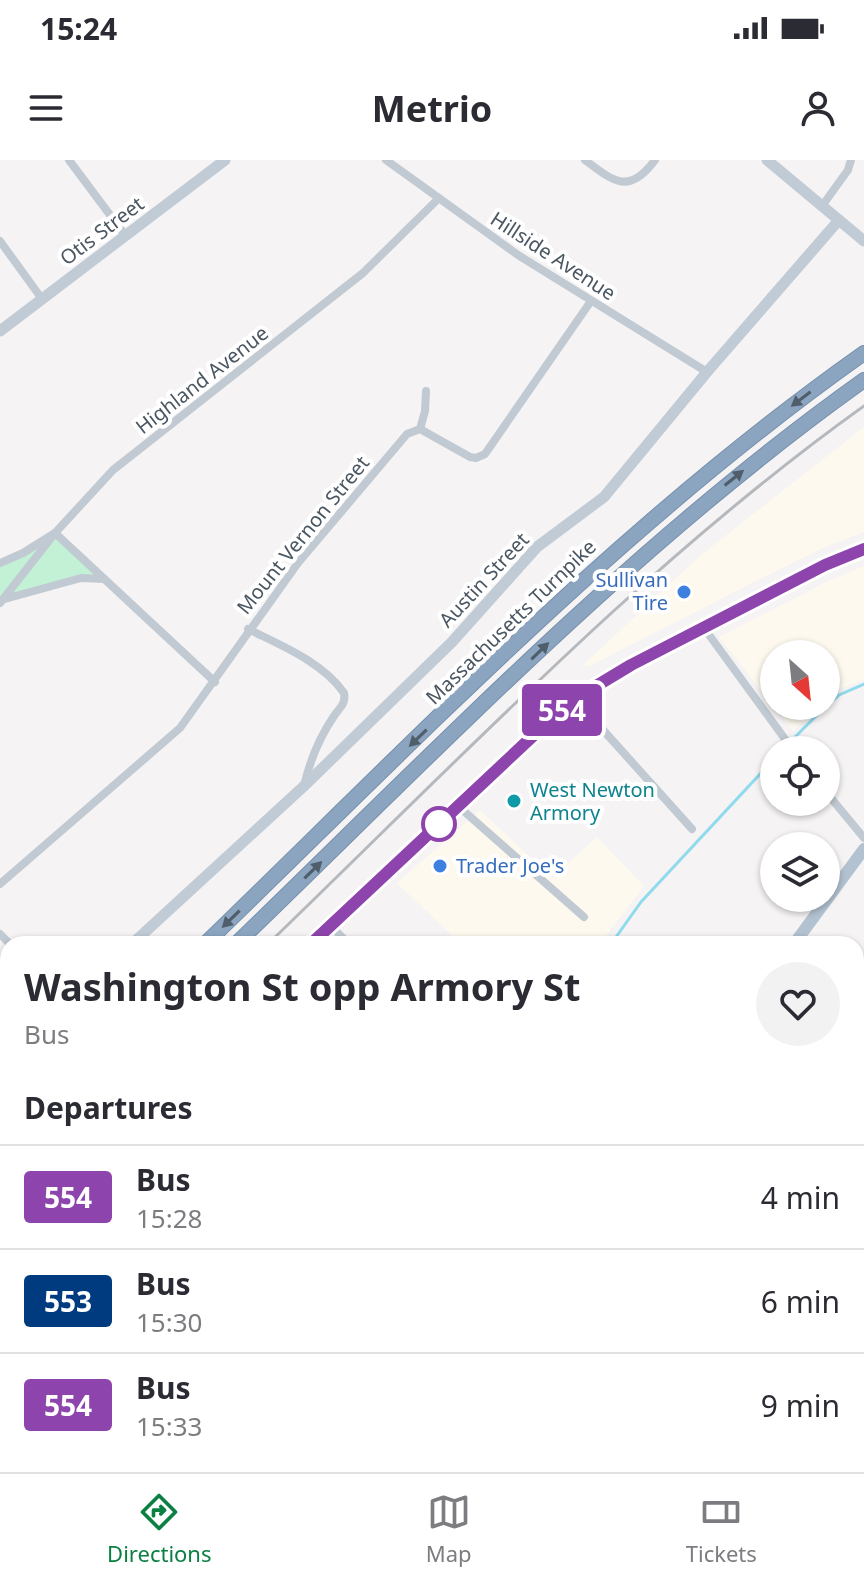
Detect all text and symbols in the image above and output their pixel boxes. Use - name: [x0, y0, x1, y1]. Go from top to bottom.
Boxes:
- text: 15:24: [40, 8, 117, 49]
- text: Metrio: [372, 84, 492, 133]
- icon: menu: [24, 86, 68, 130]
- icon: person: [796, 86, 840, 130]
- street label: Otis Street: [54, 190, 149, 271]
- street label: Hillside Avenue: [486, 205, 621, 306]
- street label: Highland Avenue: [130, 319, 273, 440]
- one-way arrow: [790, 391, 812, 407]
- street label: Mount Vernon Street: [230, 450, 375, 619]
- one-way arrow: [724, 470, 744, 487]
- street label: Austin Street: [433, 526, 535, 633]
- street label: Massachusetts Turnpike: [420, 533, 602, 710]
- place label: Sullivan Tire: [595, 566, 668, 616]
- marker: Sullivan Tire: [675, 583, 693, 601]
- north arrow: [760, 640, 840, 720]
- map controls: [760, 640, 840, 912]
- one-way arrow: [530, 642, 549, 660]
- line badge: 554: [516, 684, 608, 736]
- text: 554: [538, 691, 586, 729]
- one-way arrow: [409, 729, 428, 747]
- button: locate: [760, 736, 840, 816]
- place label: West Newton Armory: [530, 776, 655, 826]
- marker: West Newton Armory: [505, 792, 523, 810]
- unlabelled marker: [422, 807, 456, 841]
- button: layers: [760, 832, 840, 912]
- place label: Trader Joe's: [456, 852, 564, 879]
- marker: Trader Joe's: [431, 857, 449, 875]
- one-way arrow: [303, 862, 322, 880]
- one-way arrow: [222, 909, 241, 928]
- text: Washington St opp Armory St: [24, 960, 580, 1012]
- button: heart: [756, 962, 840, 1046]
- text: Bus: [24, 1016, 69, 1052]
- text: Departures: [24, 1087, 193, 1128]
- text: Bus: [136, 1159, 191, 1200]
- text: 4 min: [761, 1177, 840, 1218]
- text: 554: [44, 1178, 92, 1216]
- text: 15:28: [136, 1200, 202, 1236]
- text: Bus: [136, 1263, 191, 1304]
- text: 6 min: [761, 1281, 840, 1322]
- text: 553: [44, 1282, 92, 1320]
- text: 15:30: [136, 1304, 202, 1340]
- text: Bus: [136, 1367, 191, 1408]
- text: 9 min: [761, 1385, 840, 1426]
- text: 554: [44, 1386, 92, 1424]
- text: 15:33: [136, 1408, 202, 1444]
- tab: Directions: [107, 1490, 212, 1568]
- tab: Map: [426, 1490, 472, 1568]
- tab: Tickets: [686, 1490, 757, 1568]

